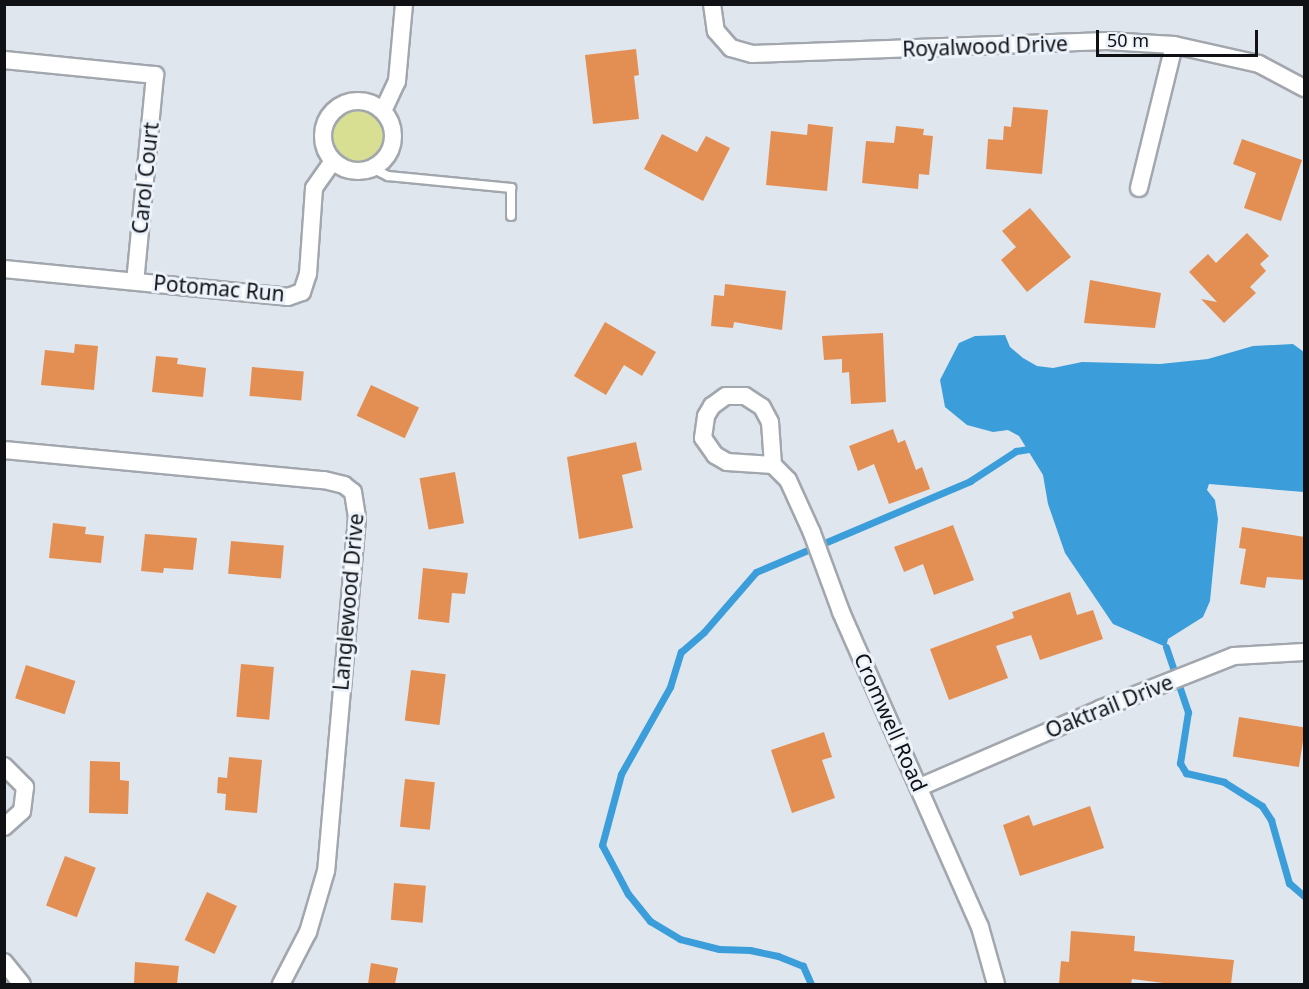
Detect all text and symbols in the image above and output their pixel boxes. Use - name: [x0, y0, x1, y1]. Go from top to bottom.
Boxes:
- scale bar: [1099, 18, 1261, 56]
- text: 50 m: [1107, 28, 1149, 52]
- street label: Royalwood Drive: [902, 31, 1068, 61]
- street label: Carol Court: [127, 121, 163, 235]
- street label: Potomac Run: [152, 270, 286, 306]
- street label: Langlewood Drive: [328, 512, 368, 692]
- street label: Cromwell Road: [849, 649, 933, 795]
- street label: Oaktrail Drive: [1042, 669, 1176, 743]

